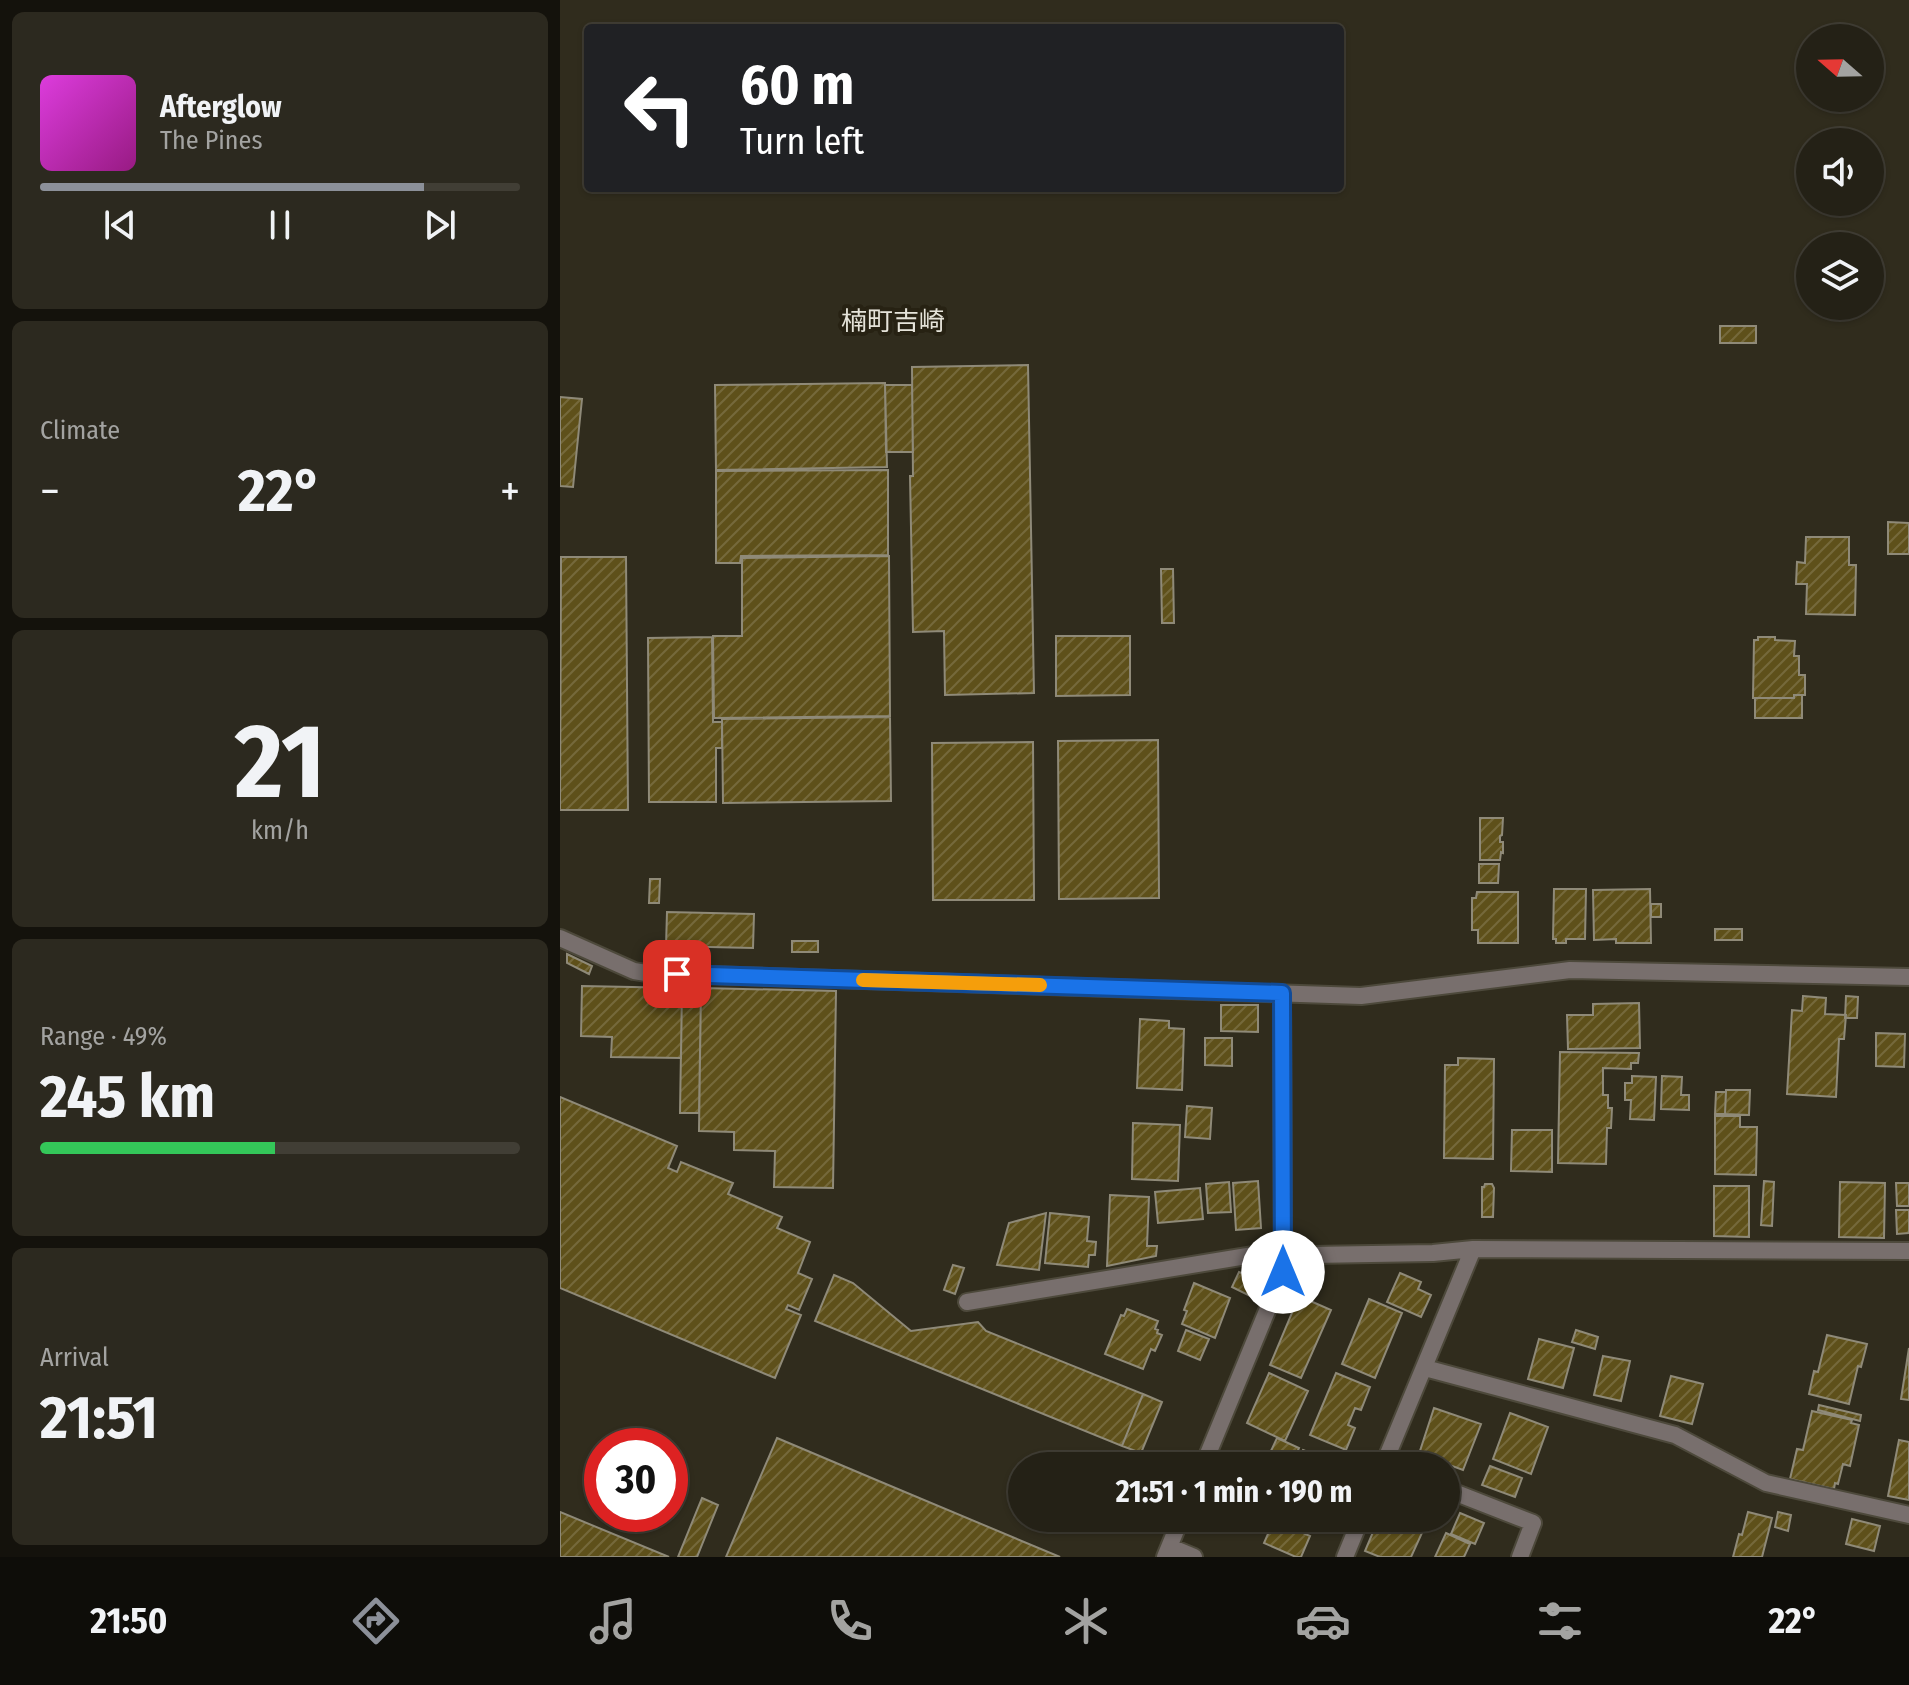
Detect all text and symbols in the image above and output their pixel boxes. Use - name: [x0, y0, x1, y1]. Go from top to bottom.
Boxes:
- north arrow: [1796, 24, 1884, 112]
- map controls: [1796, 24, 1884, 320]
- text: 60 m: [740, 52, 854, 119]
- icon: left: [608, 56, 712, 160]
- text: Afterglow: [160, 89, 282, 125]
- text: Turn left: [740, 120, 864, 164]
- text: The Pines: [160, 125, 263, 156]
- button: sound: [1796, 128, 1884, 216]
- icon: previous: [98, 203, 142, 247]
- icon: pause: [258, 203, 302, 247]
- icon: next: [418, 203, 462, 247]
- button: layers: [1796, 232, 1884, 320]
- district label: 楠町吉崎: [841, 306, 945, 337]
- text: Climate: [40, 415, 120, 446]
- text: 22°: [238, 455, 322, 527]
- text: −: [40, 465, 60, 518]
- text: +: [500, 465, 520, 518]
- text: 21: [235, 700, 325, 825]
- text: km/h: [251, 815, 309, 846]
- pin: [643, 940, 711, 1008]
- icon: arrive: [655, 952, 699, 996]
- text: Range · 49%: [40, 1021, 167, 1052]
- text: 245 km: [40, 1061, 215, 1133]
- position arrow: [1241, 1230, 1325, 1314]
- text: Arrival: [40, 1342, 109, 1373]
- text: 21:51: [40, 1382, 158, 1454]
- speed limit sign: 30: [584, 1428, 688, 1532]
- text: 21:51 · 1 min · 190 m: [1116, 1474, 1352, 1510]
- icon: directions: [348, 1593, 404, 1649]
- icon: music: [585, 1593, 641, 1649]
- icon: phone: [822, 1593, 878, 1649]
- icon: climate: [1058, 1593, 1114, 1649]
- icon: car: [1295, 1593, 1351, 1649]
- icon: filters: [1532, 1593, 1588, 1649]
- text: 21:50: [90, 1599, 168, 1643]
- text: 22°: [1768, 1599, 1819, 1643]

